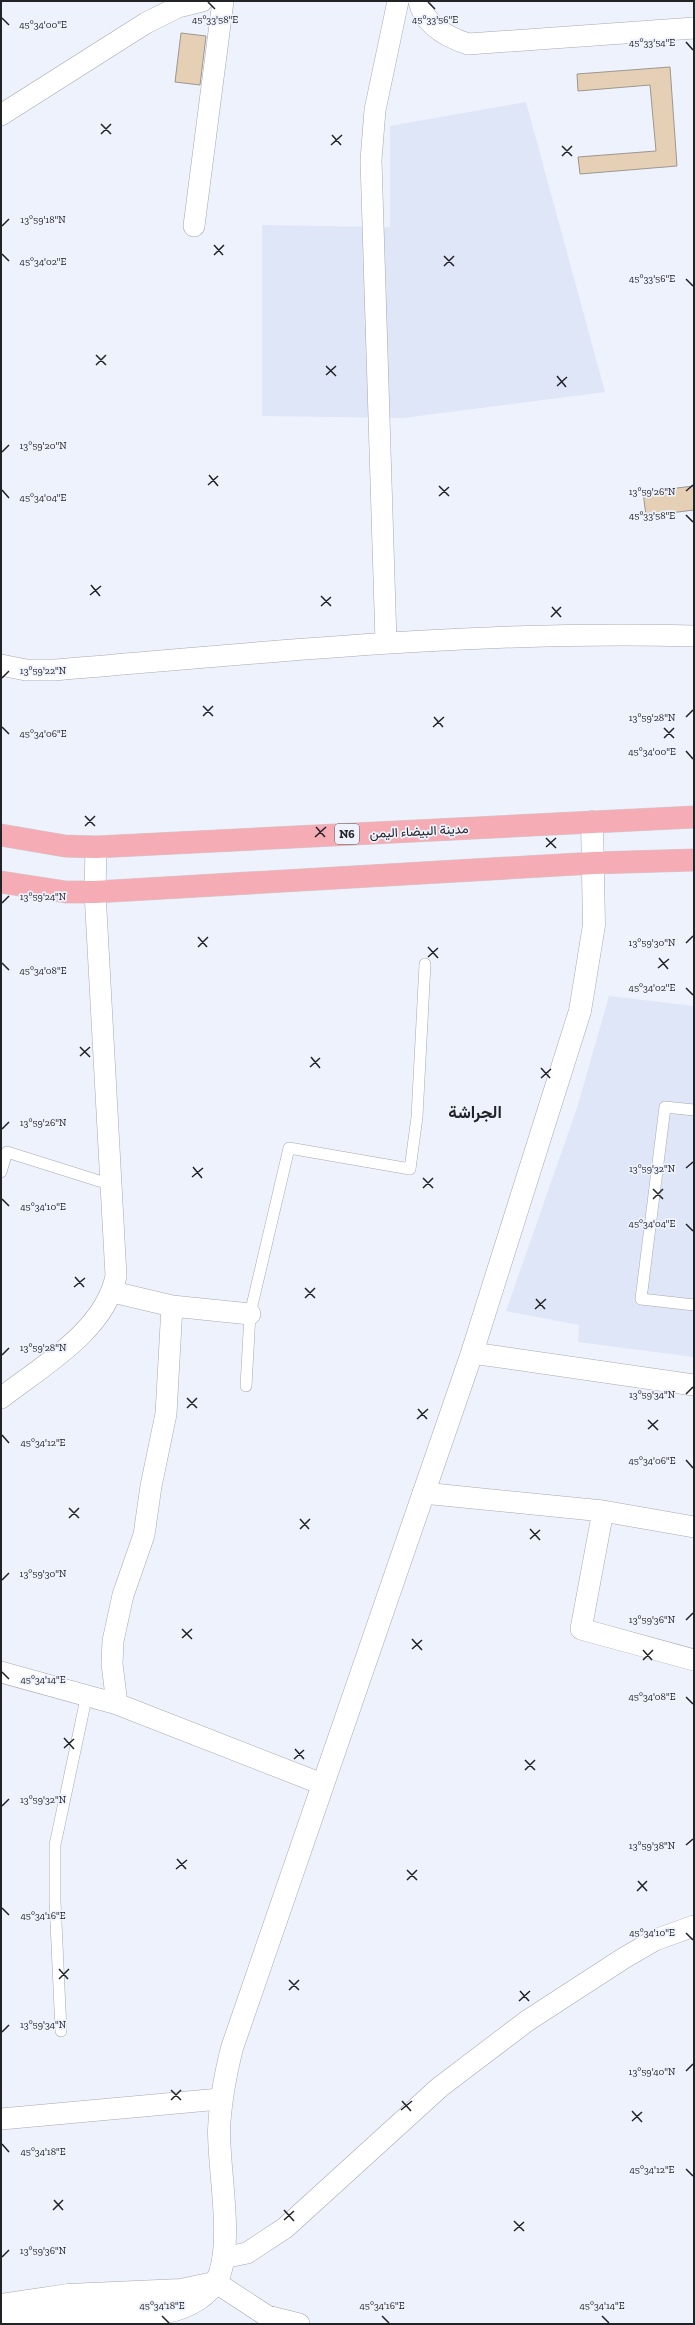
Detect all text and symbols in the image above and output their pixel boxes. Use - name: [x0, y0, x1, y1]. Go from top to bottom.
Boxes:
- text: 45°33'58"E: [192, 14, 238, 26]
- text: 45°33'56"E: [412, 14, 458, 26]
- text: 45°34'00"E: [19, 19, 67, 31]
- text: 45°33'54"E: [629, 37, 675, 49]
- text: 13°59'18"N: [20, 214, 66, 226]
- text: 45°34'02"E: [20, 256, 67, 268]
- text: 45°33'56"E: [629, 273, 675, 285]
- text: 13°59'20"N: [19, 440, 67, 452]
- text: 13°59'26"N: [629, 486, 676, 498]
- text: 45°34'04"E: [20, 492, 67, 504]
- text: 45°33'58"E: [629, 510, 675, 522]
- text: 13°59'22"N: [20, 665, 67, 677]
- text: 13°59'28"N: [629, 712, 676, 724]
- text: 45°34'06"E: [19, 728, 67, 740]
- text: 45°34'00"E: [628, 746, 676, 758]
- street label: مدينة البيضاء اليمن: [369, 821, 469, 842]
- road number: N6: [335, 824, 359, 844]
- text: 13°59'24"N: [20, 891, 67, 903]
- text: 13°59'30"N: [629, 937, 676, 949]
- text: 45°34'08"E: [19, 965, 67, 977]
- text: 45°34'02"E: [629, 982, 676, 994]
- district label: الجراشة: [448, 1102, 502, 1123]
- text: 13°59'26"N: [20, 1117, 67, 1129]
- text: 13°59'32"N: [629, 1163, 676, 1175]
- text: 45°34'10"E: [20, 1201, 66, 1213]
- text: 45°34'04"E: [629, 1218, 676, 1230]
- text: 13°59'28"N: [20, 1342, 67, 1354]
- text: 13°59'34"N: [629, 1389, 676, 1401]
- text: 45°34'12"E: [20, 1437, 66, 1449]
- text: 45°34'06"E: [628, 1455, 676, 1467]
- text: 13°59'30"N: [20, 1568, 67, 1580]
- text: 13°59'36"N: [629, 1614, 676, 1626]
- text: 45°34'14"E: [20, 1674, 66, 1686]
- text: 45°34'08"E: [628, 1691, 676, 1703]
- text: 13°59'32"N: [20, 1794, 67, 1806]
- text: 13°59'38"N: [629, 1840, 676, 1852]
- text: 45°34'16"E: [20, 1910, 66, 1922]
- text: 45°34'10"E: [629, 1927, 675, 1939]
- text: 13°59'34"N: [20, 2019, 67, 2031]
- text: 13°59'40"N: [629, 2066, 676, 2078]
- text: 45°34'18"E: [20, 2146, 66, 2158]
- text: 45°34'12"E: [629, 2164, 675, 2176]
- text: 13°59'36"N: [20, 2245, 67, 2257]
- text: 45°34'18"E: [139, 2300, 185, 2312]
- text: 45°34'16"E: [359, 2300, 405, 2312]
- text: 45°34'14"E: [579, 2300, 625, 2312]

